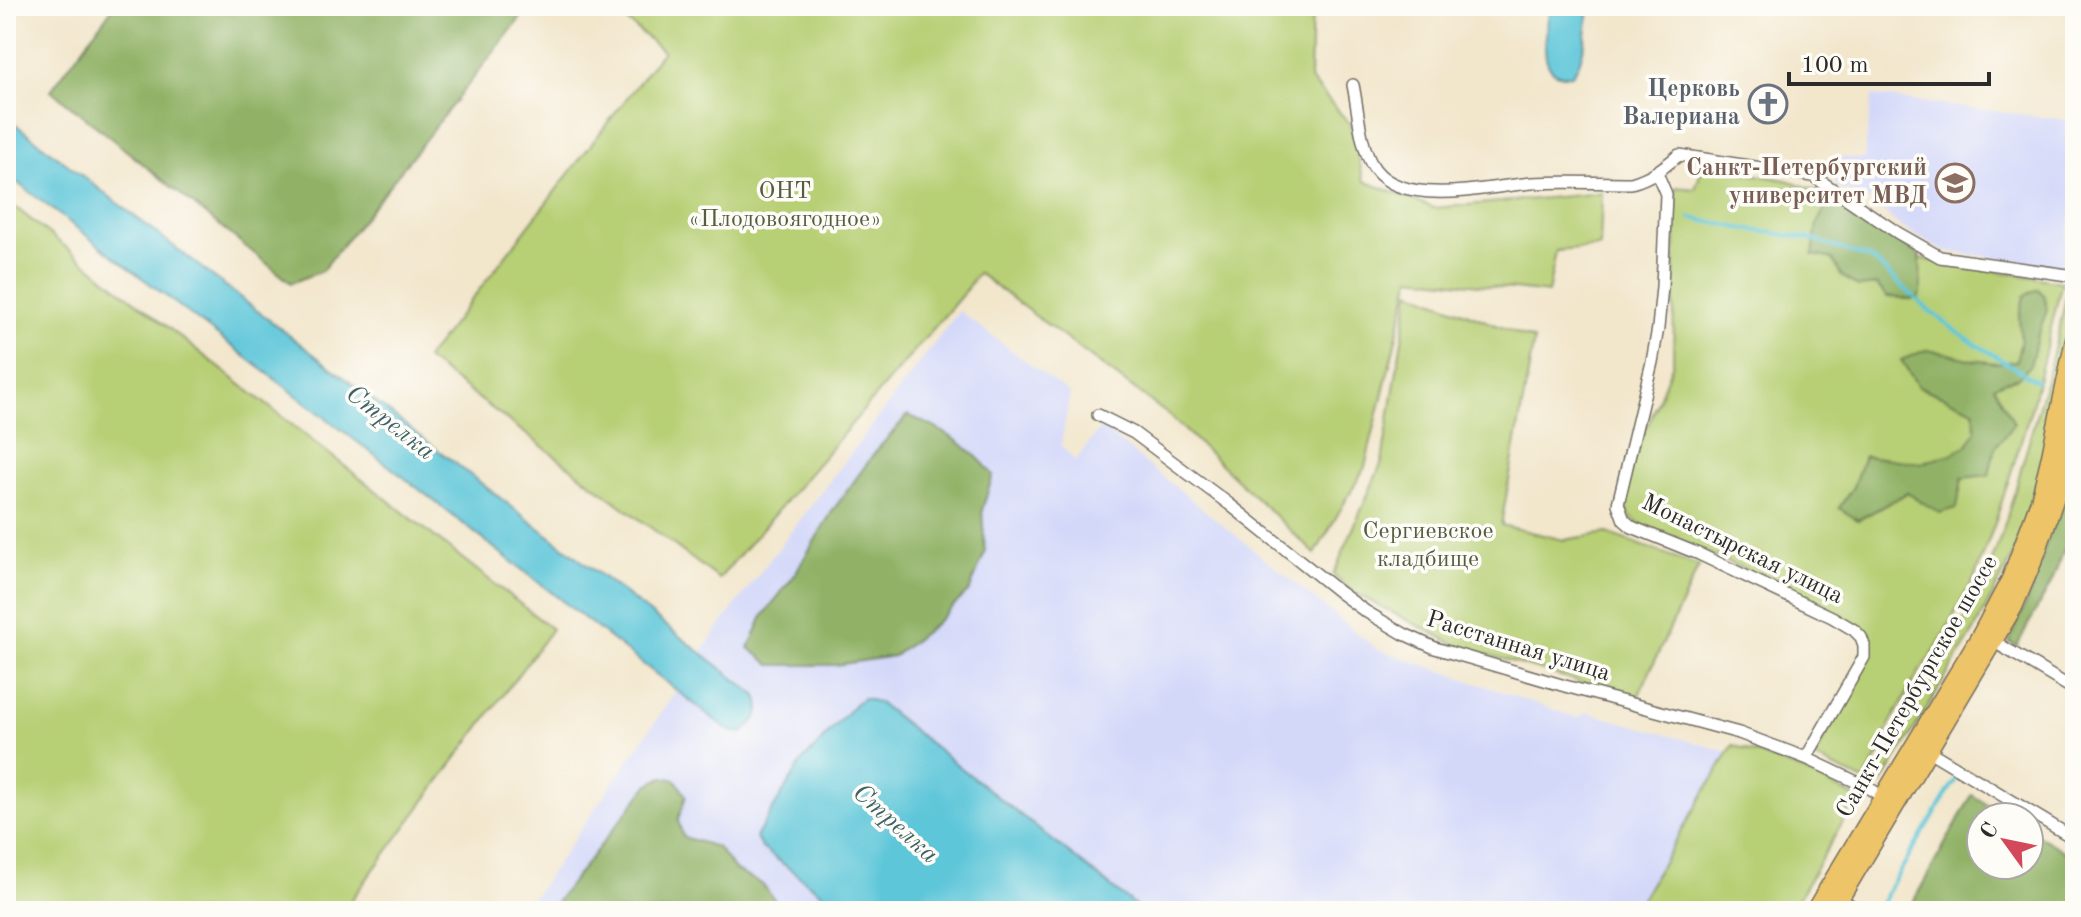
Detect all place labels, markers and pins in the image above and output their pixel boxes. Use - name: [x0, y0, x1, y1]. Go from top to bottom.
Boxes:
- place label: Церковь Валериана: [1622, 78, 1740, 130]
- church icon: Церковь Валериана: [1747, 83, 1789, 125]
- place label: Санкт-Петербургский университет МВД: [1686, 157, 1927, 209]
- school or university icon: Санкт-Петербургский университет МВД: [1934, 162, 1976, 204]

